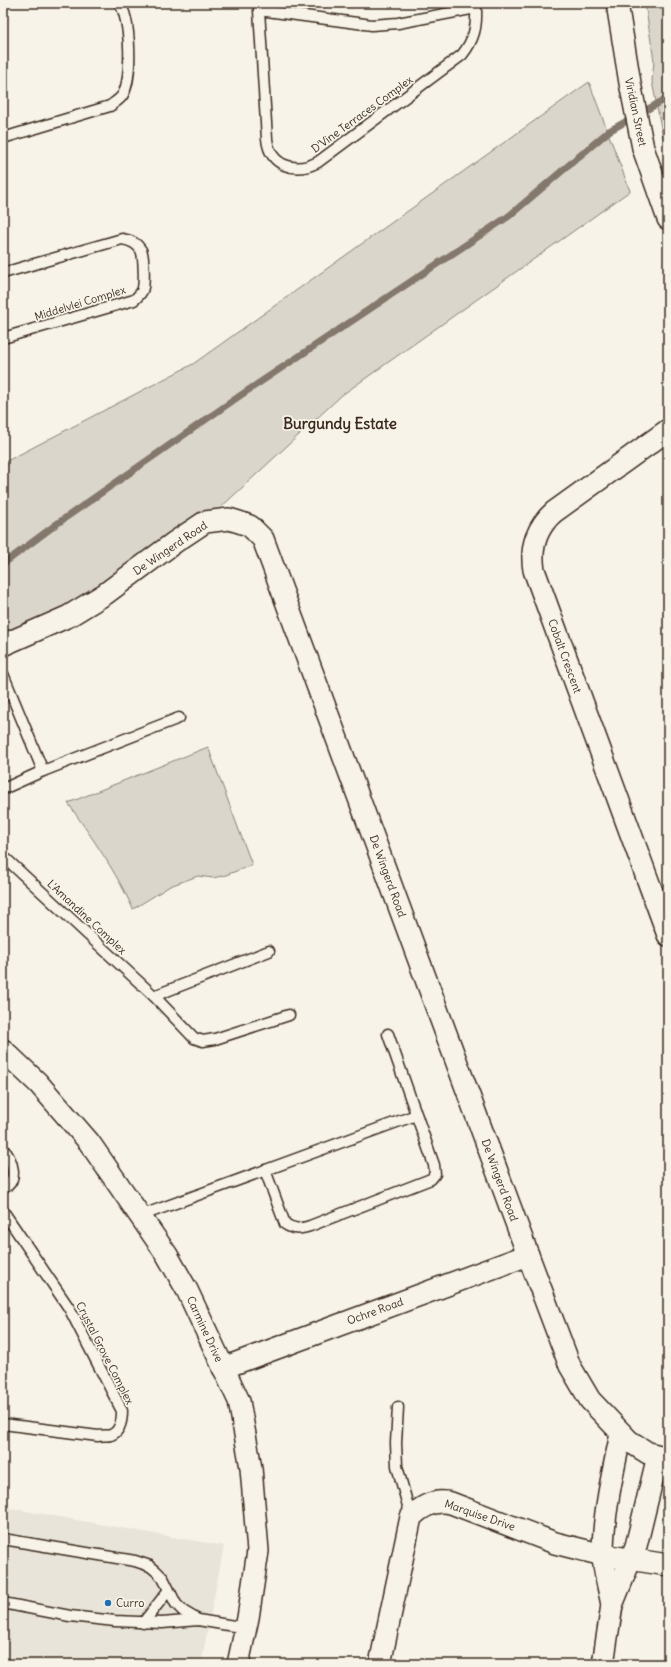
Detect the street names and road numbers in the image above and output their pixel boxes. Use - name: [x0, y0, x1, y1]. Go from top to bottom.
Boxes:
- street label: D'Vine Terraces Complex: [308, 72, 416, 156]
- street label: Viridian Street: [622, 76, 650, 148]
- street label: Middelvlei Complex: [33, 282, 128, 324]
- street label: De Wingerd Road: [130, 518, 210, 578]
- street label: Cobalt Crescent: [545, 617, 585, 695]
- street label: De Wingerd Road: [367, 833, 410, 920]
- street label: L'Amandine Complex: [45, 877, 130, 958]
- street label: De Wingerd Road: [479, 1137, 522, 1224]
- street label: Carmine Drive: [184, 1294, 226, 1364]
- street label: Ochre Road: [345, 1294, 406, 1328]
- street label: Crystal Grove Complex: [73, 1299, 137, 1407]
- street label: Marquise Drive: [443, 1496, 517, 1534]

